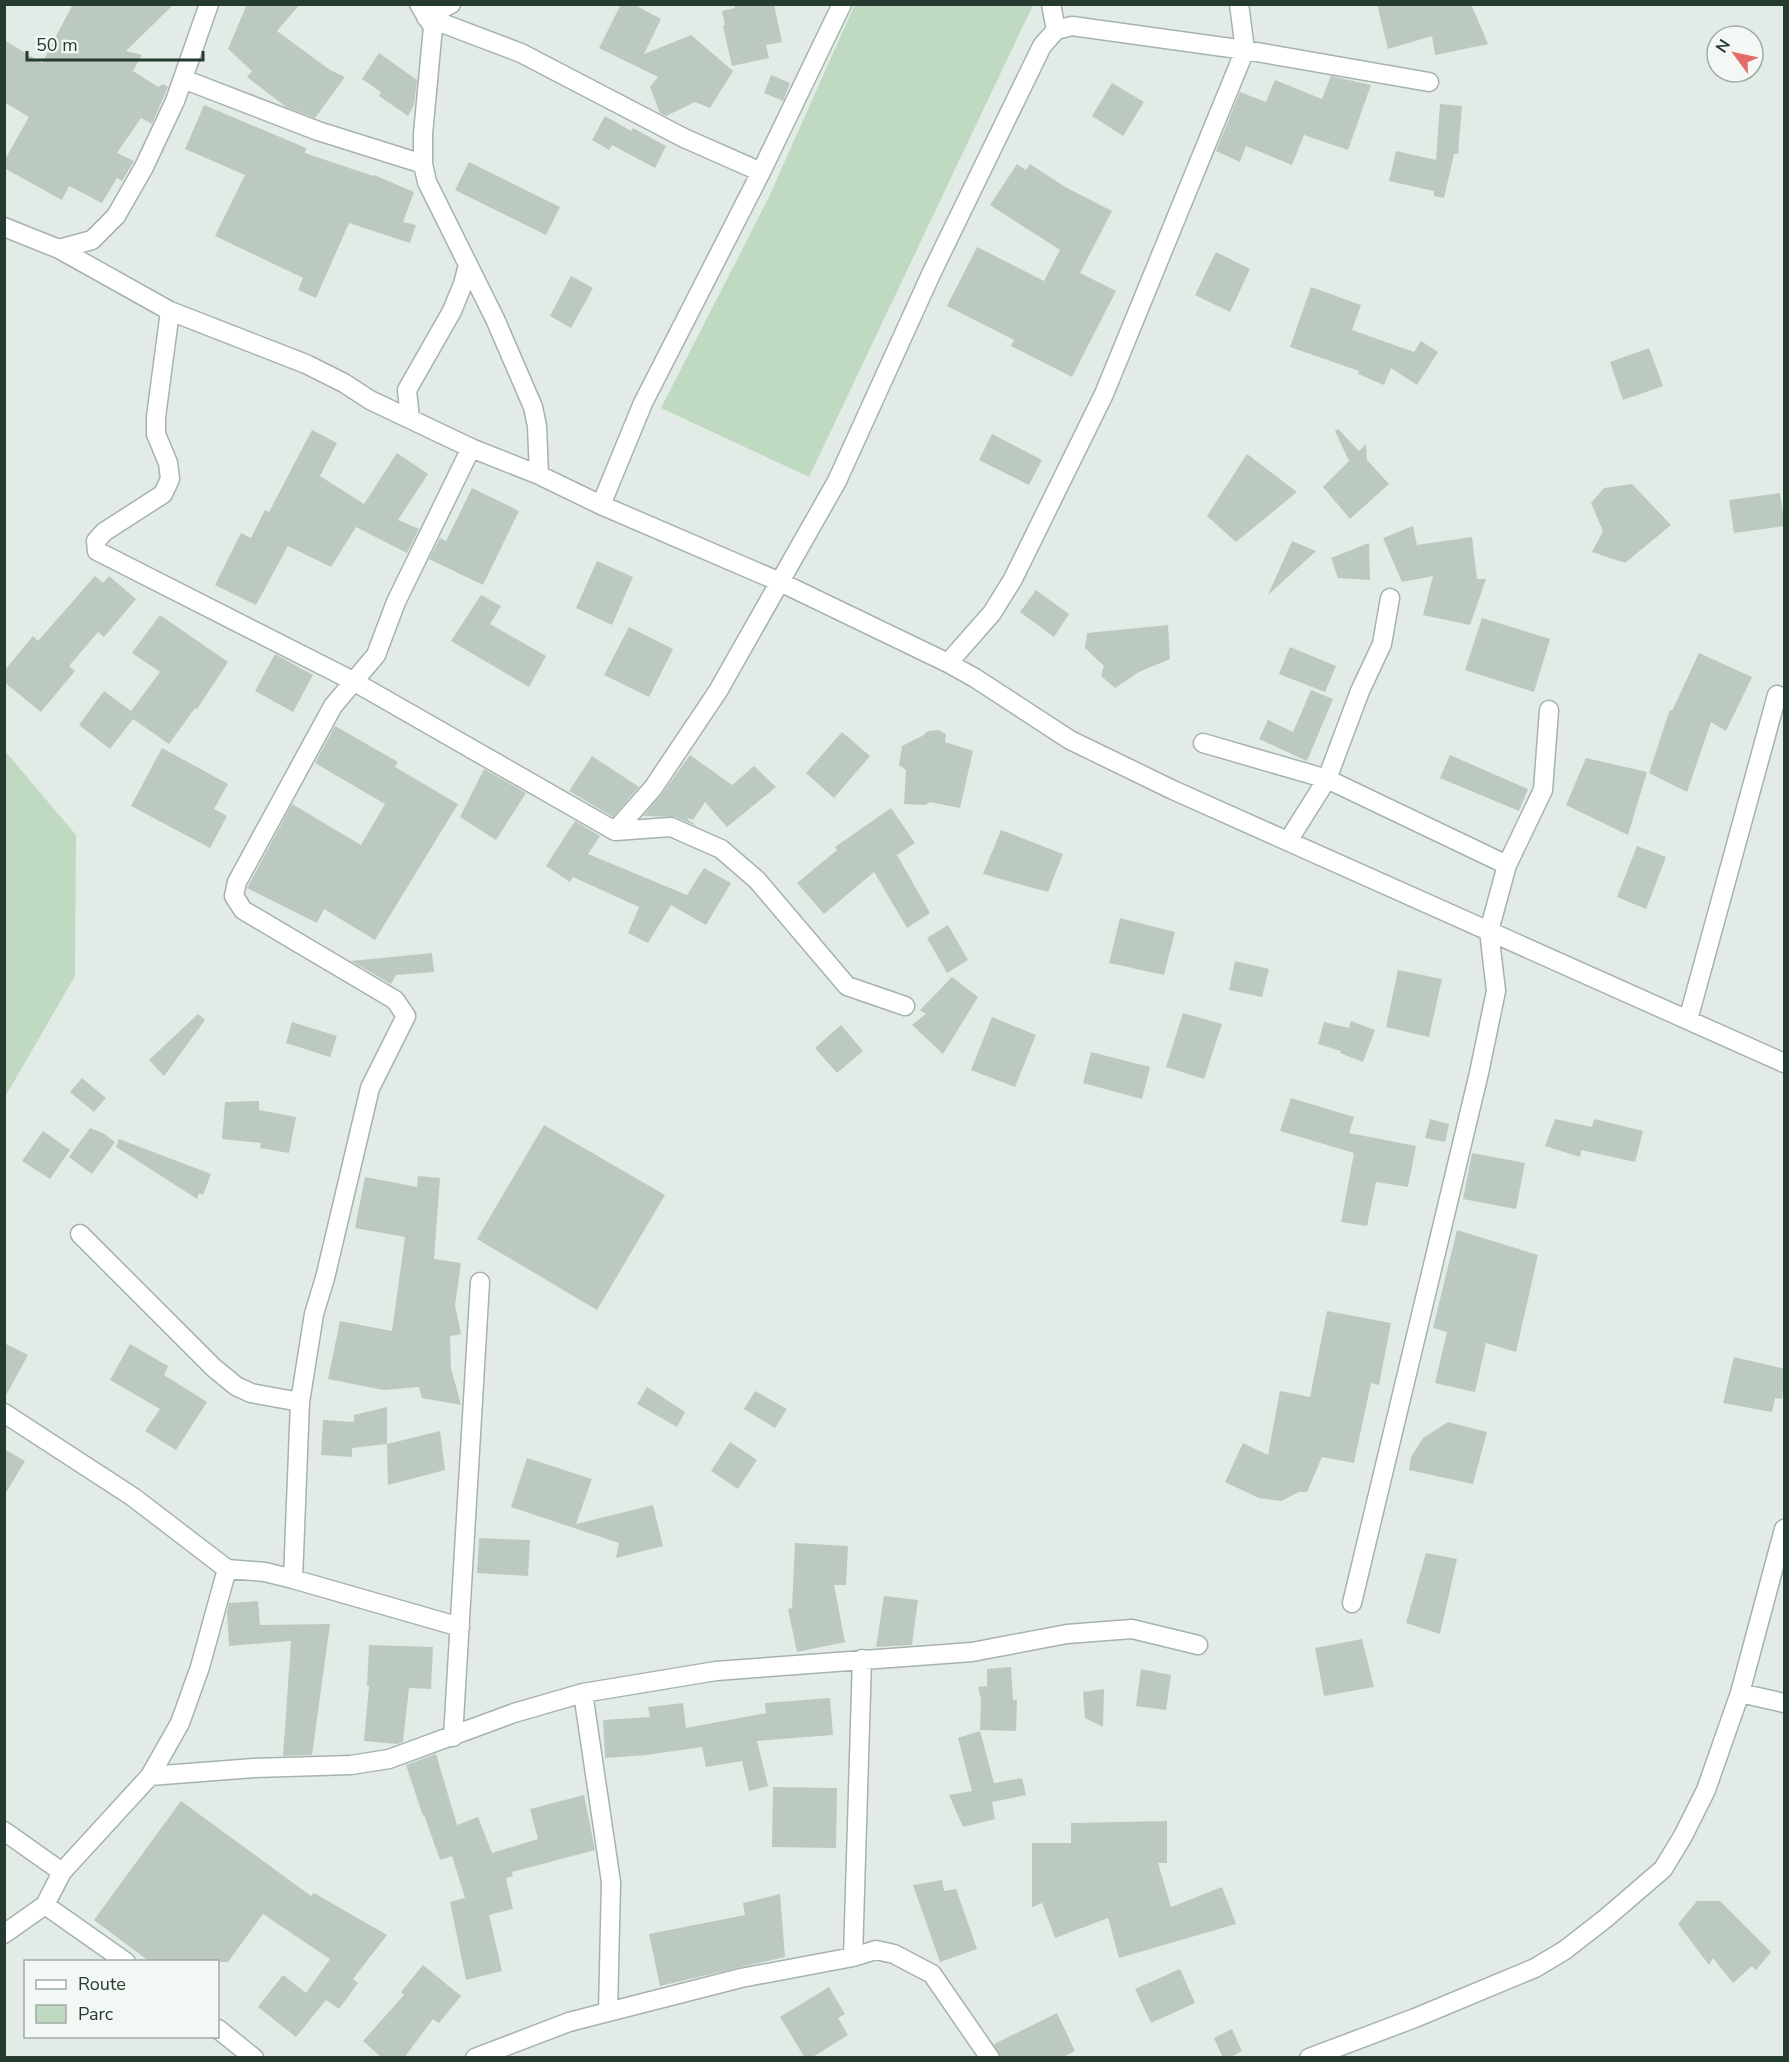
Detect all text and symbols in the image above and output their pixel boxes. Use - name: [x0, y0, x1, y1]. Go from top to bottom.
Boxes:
- scale bar: [27, 24, 202, 62]
- north arrow: [1705, 24, 1765, 84]
- text: 50 m: [36, 33, 78, 57]
- text: N: [1711, 35, 1736, 57]
- legend: [24, 1960, 219, 2038]
- text: Route: [78, 1972, 126, 1996]
- text: Parc: [78, 2002, 113, 2026]

